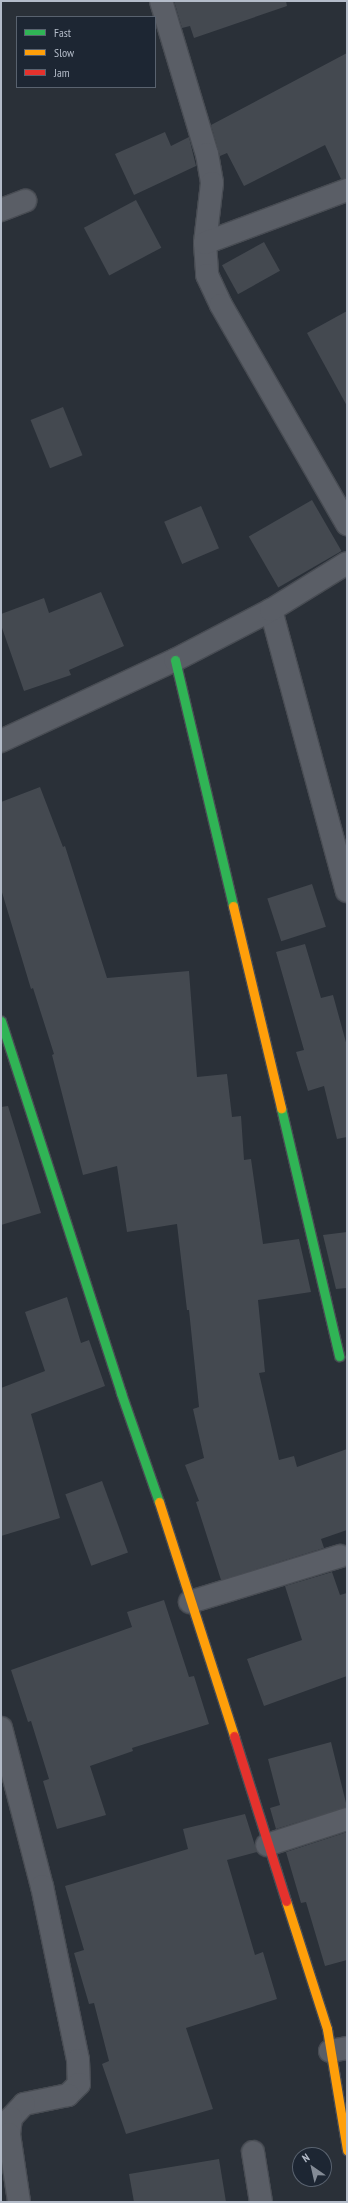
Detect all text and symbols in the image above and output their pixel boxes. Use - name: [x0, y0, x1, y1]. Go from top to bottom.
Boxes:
- legend: [16, 16, 156, 88]
- text: Fast: [54, 25, 71, 40]
- text: Slow: [54, 45, 74, 60]
- text: Jam: [54, 65, 70, 80]
- north arrow: [292, 2147, 332, 2187]
- text: N: [299, 2150, 312, 2165]

